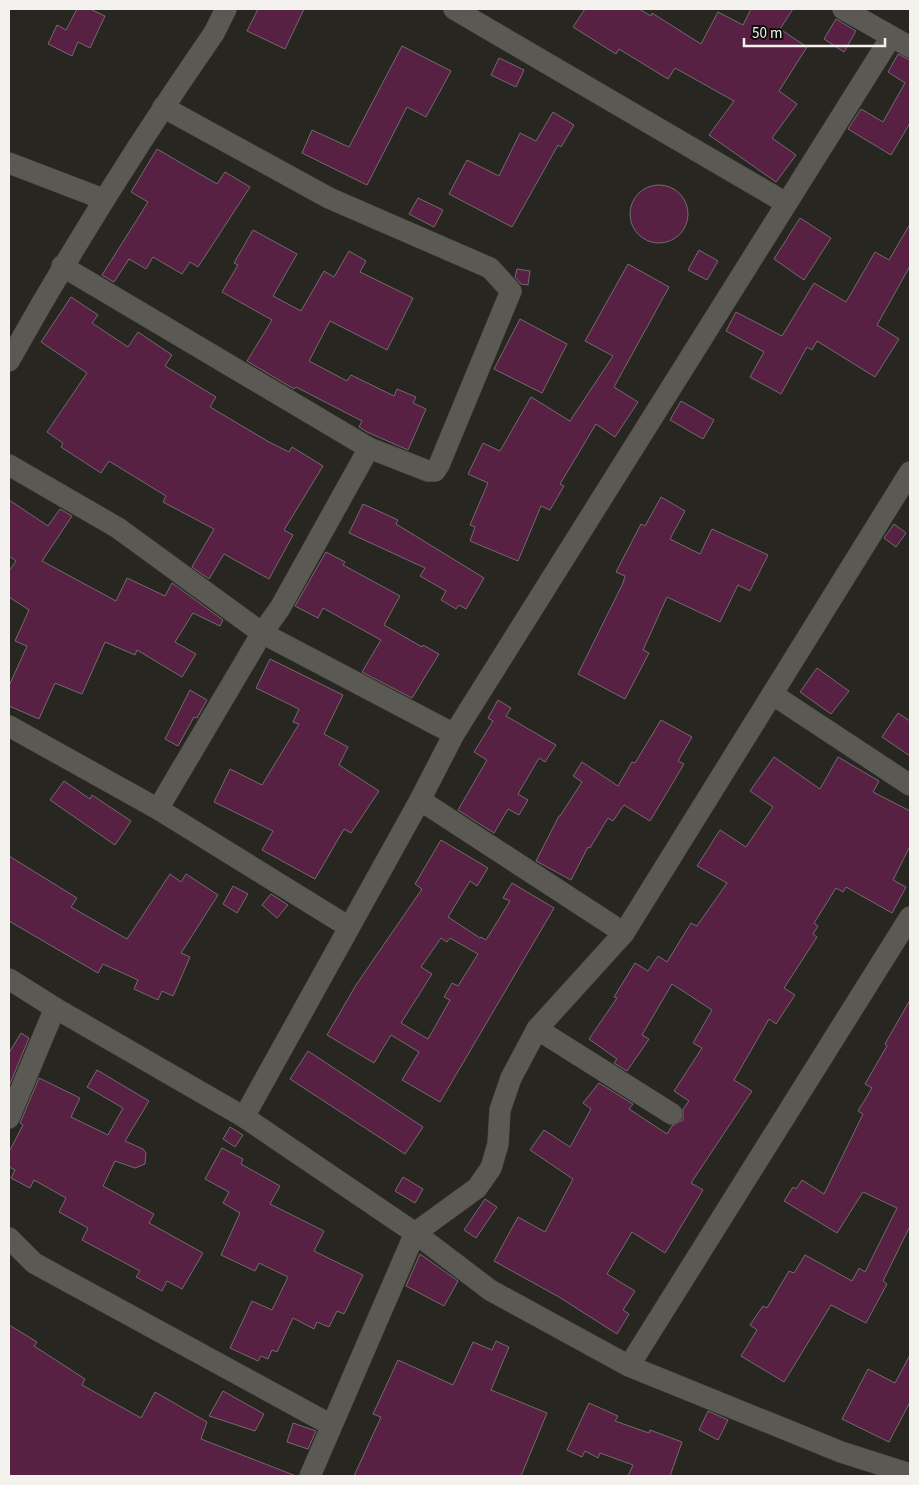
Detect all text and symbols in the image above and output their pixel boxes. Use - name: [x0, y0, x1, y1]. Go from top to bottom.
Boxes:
- scale bar: [744, 15, 885, 47]
- text: 50 m: [752, 23, 782, 44]

